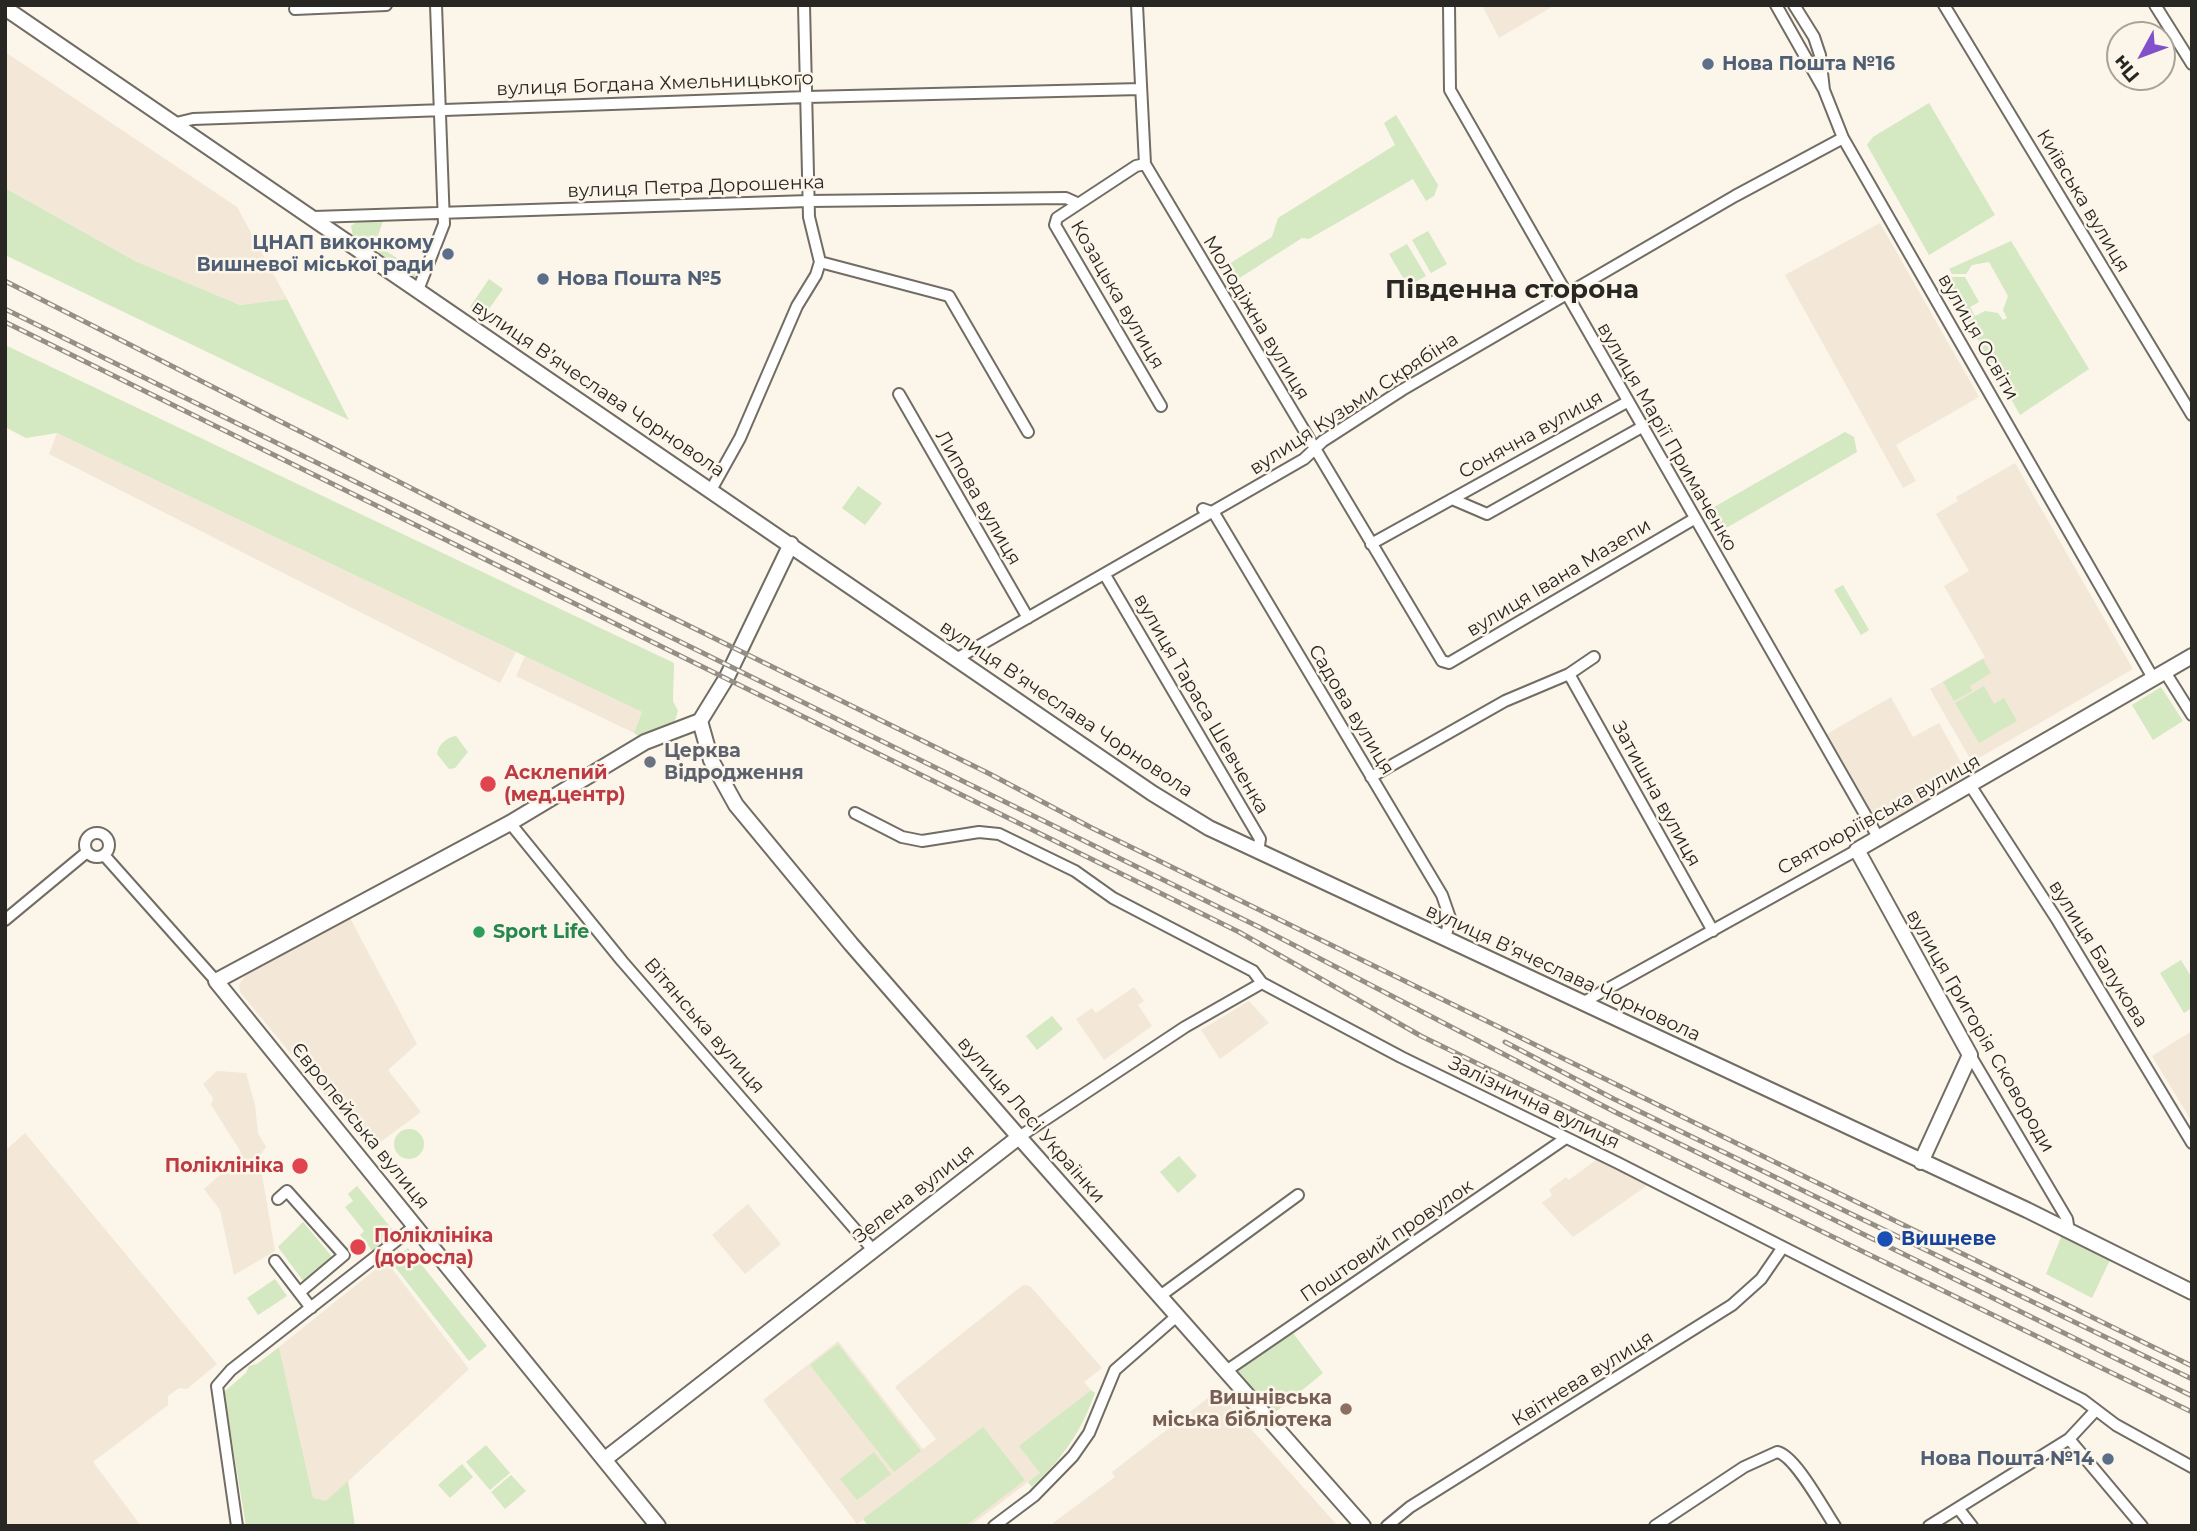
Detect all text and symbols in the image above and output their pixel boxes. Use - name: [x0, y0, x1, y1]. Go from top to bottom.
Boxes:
- north arrow: [2106, 21, 2176, 91]
- text: Пн: [2108, 50, 2144, 87]
- place label: Нова Пошта №16: [1722, 53, 1895, 75]
- marker: Нова Пошта №16: [1700, 56, 1716, 72]
- street label: вулиця Богдана Хмельницького: [496, 67, 814, 101]
- street label: Київська вулиця: [2031, 125, 2135, 277]
- street label: вулиця Петра Дорошенка: [567, 171, 825, 203]
- street label: Козацька вулиця: [1065, 217, 1169, 373]
- place label: ЦНАП виконкому Вишневої міської ради: [196, 232, 434, 276]
- street label: Молодіжна вулиця: [1198, 232, 1314, 404]
- marker: ЦНАП виконкому Вишневої міської ради: [440, 246, 456, 262]
- place label: Нова Пошта №5: [557, 268, 721, 290]
- street label: вулиця Освіти: [1933, 270, 2023, 404]
- marker: Нова Пошта №5: [535, 271, 551, 287]
- district label: Південна сторона: [1385, 274, 1639, 306]
- street label: вулиця Вʼячеслава Чорновола: [467, 296, 729, 482]
- street label: вулиця Марії Примаченко: [1592, 318, 1742, 556]
- street label: вулиця Кузьми Скрябіна: [1245, 328, 1463, 480]
- street label: Сонячна вулиця: [1455, 386, 1607, 484]
- street label: Липова вулиця: [930, 427, 1026, 569]
- street label: вулиця Івана Мазепи: [1463, 514, 1655, 642]
- street label: вулиця Тараса Шевченка: [1128, 590, 1274, 818]
- street label: вулиця Вʼячеслава Чорновола: [935, 616, 1197, 802]
- street label: Садова вулиця: [1303, 641, 1399, 779]
- street label: Затишна вулиця: [1607, 717, 1705, 871]
- place label: Церква Відродження: [664, 740, 804, 784]
- street label: Святоюріївська вулиця: [1774, 750, 1984, 880]
- marker: Церква Відродження: [642, 754, 658, 770]
- place label: Асклепий (мед.центр): [504, 762, 626, 806]
- marker: Асклепий (мед.центр): [478, 774, 498, 794]
- street label: вулиця Балукова: [2044, 876, 2152, 1032]
- street label: вулиця Вʼячеслава Чорновола: [1422, 899, 1704, 1047]
- street label: вулиця Григорія Сковороди: [1901, 905, 2059, 1157]
- place label: Sport Life: [493, 921, 589, 943]
- marker: Sport Life: [471, 924, 487, 940]
- street label: Вітянська вулиця: [639, 954, 769, 1098]
- street label: вулиця Лесі Українки: [952, 1032, 1110, 1208]
- street label: Європейська вулиця: [286, 1038, 434, 1214]
- street label: Залізнична вулиця: [1445, 1052, 1623, 1154]
- street label: Зелена вулиця: [849, 1140, 979, 1248]
- place label: Поліклініка: [165, 1155, 284, 1177]
- marker: Поліклініка: [290, 1156, 310, 1176]
- street label: Поштовий провулок: [1296, 1175, 1478, 1307]
- place label: Поліклініка (доросла): [374, 1225, 493, 1269]
- place label: Вишневе: [1901, 1228, 1997, 1250]
- marker: Вишневе: [1875, 1229, 1895, 1249]
- marker: Поліклініка (доросла): [348, 1237, 368, 1257]
- street label: Квітнева вулиця: [1508, 1326, 1658, 1432]
- place label: Вишнівська міська бібліотека: [1152, 1387, 1332, 1431]
- marker: Вишнівська міська бібліотека: [1338, 1401, 1354, 1417]
- place label: Нова Пошта №14: [1920, 1448, 2094, 1470]
- marker: Нова Пошта №14: [2100, 1451, 2116, 1467]

